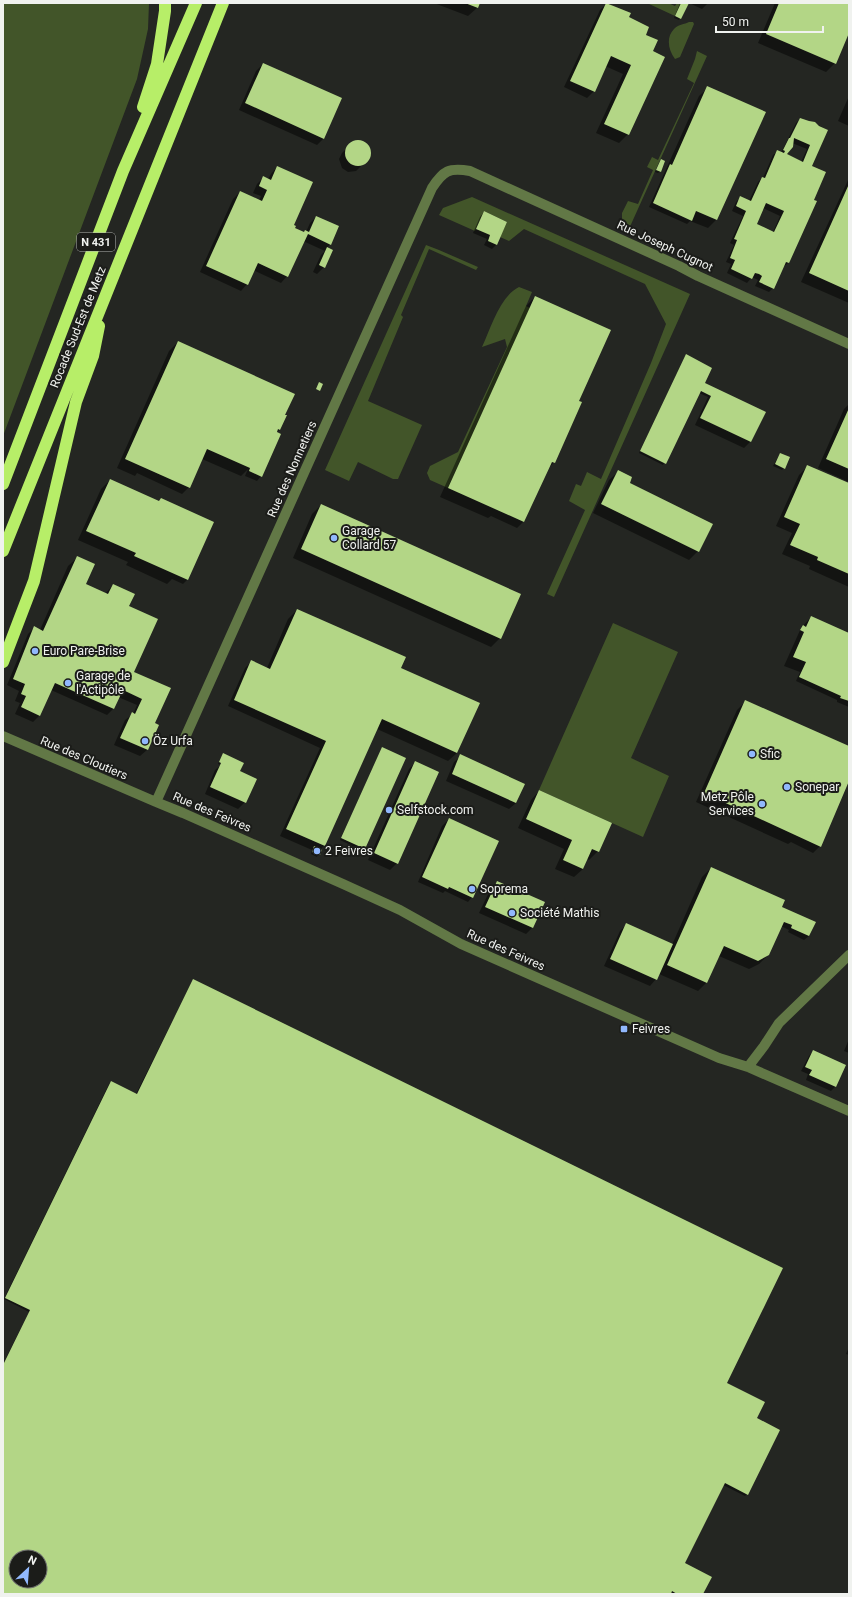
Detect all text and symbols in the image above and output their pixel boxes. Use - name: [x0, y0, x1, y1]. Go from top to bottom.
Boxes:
- scale bar: [716, 8, 823, 34]
- text: 50 m: [722, 15, 749, 29]
- street label: Rue Joseph Cugnot: [615, 218, 715, 274]
- road number: N 431: [77, 233, 115, 251]
- street label: Rocade Sud-Est de Metz: [47, 264, 109, 390]
- street label: Rue des Nonnetiers: [264, 419, 320, 519]
- place label: Garage Collard 57: [342, 524, 396, 552]
- marker: Garage Collard 57: [329, 533, 339, 543]
- place label: Euro Pare-Brise: [43, 644, 125, 658]
- marker: Euro Pare-Brise: [30, 646, 40, 656]
- place label: Garage de l'Actipôle: [76, 669, 130, 697]
- marker: Garage de l'Actipôle: [63, 678, 73, 688]
- street label: Rue des Cloutiers: [38, 733, 130, 783]
- place label: Öz Urfa: [153, 733, 193, 748]
- marker: Öz Urfa: [140, 736, 150, 746]
- place label: Sfic: [760, 747, 780, 761]
- marker: Sfic: [747, 749, 757, 759]
- place label: Sonepar: [795, 780, 839, 794]
- marker: Sonepar: [782, 782, 792, 792]
- street label: Rue des Feivres: [171, 789, 253, 835]
- place label: Metz Pôle Services: [701, 790, 754, 818]
- marker: Metz Pôle Services: [757, 799, 767, 809]
- place label: Selfstock.com: [397, 803, 474, 817]
- marker: Selfstock.com: [384, 805, 394, 815]
- place label: 2 Feivres: [325, 844, 373, 858]
- marker: 2 Feivres: [312, 846, 322, 856]
- place label: Soprema: [480, 882, 528, 896]
- marker: Soprema: [467, 884, 477, 894]
- place label: Société Mathis: [520, 906, 599, 920]
- marker: Société Mathis: [507, 908, 517, 918]
- street label: Rue des Feivres: [465, 927, 547, 973]
- place label: Feivres: [632, 1022, 670, 1036]
- marker: Feivres: [619, 1024, 629, 1034]
- north arrow: [8, 1549, 48, 1589]
- text: N: [26, 1553, 39, 1568]

